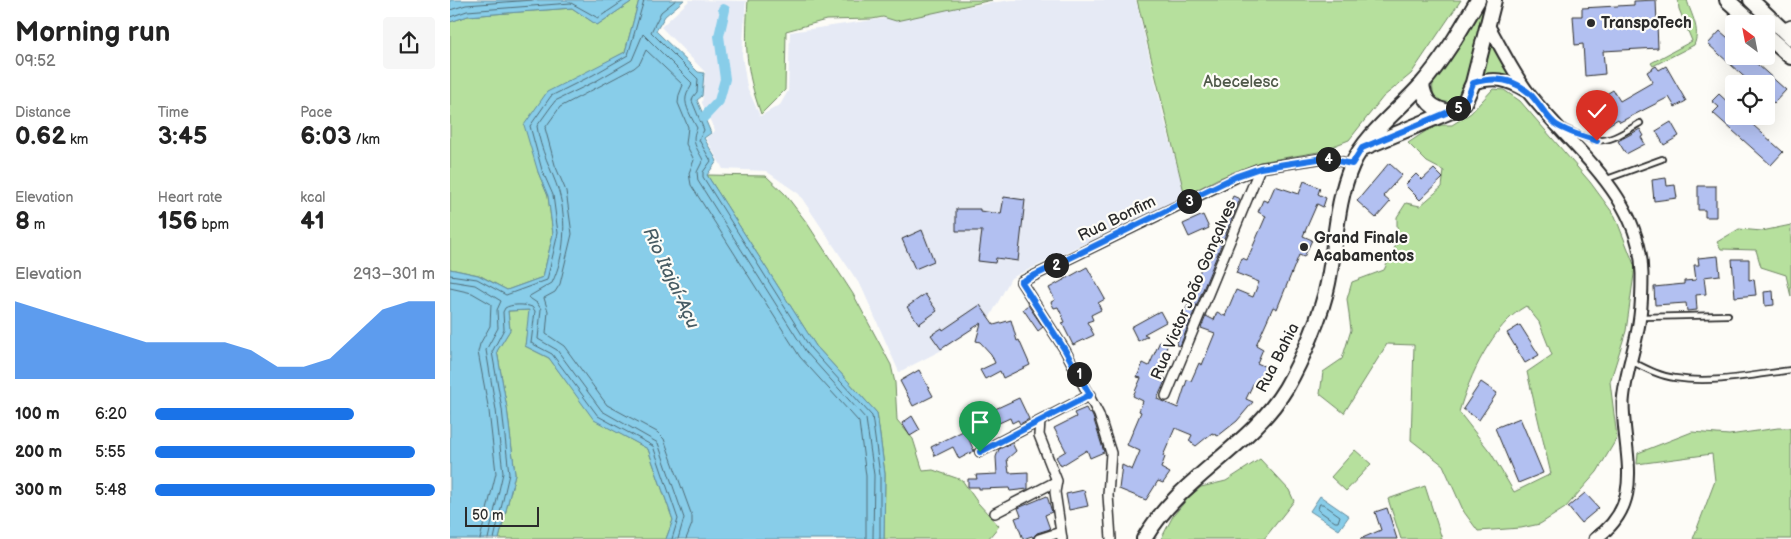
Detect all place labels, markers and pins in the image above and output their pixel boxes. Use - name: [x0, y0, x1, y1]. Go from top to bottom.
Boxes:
- place label: TranspoTech: [1601, 14, 1692, 33]
- marker: TranspoTech: [1585, 17, 1597, 29]
- pin: [1576, 90, 1618, 141]
- pin: 5: [1446, 96, 1470, 120]
- pin: 4: [1316, 146, 1340, 172]
- pin: 3: [1176, 188, 1202, 214]
- place label: Grand Finale Acabamentos: [1313, 229, 1414, 266]
- marker: Grand Finale Acabamentos: [1298, 241, 1310, 253]
- pin: 2: [1044, 252, 1068, 278]
- pin: 1: [1066, 362, 1092, 386]
- pin: [959, 401, 1001, 452]

